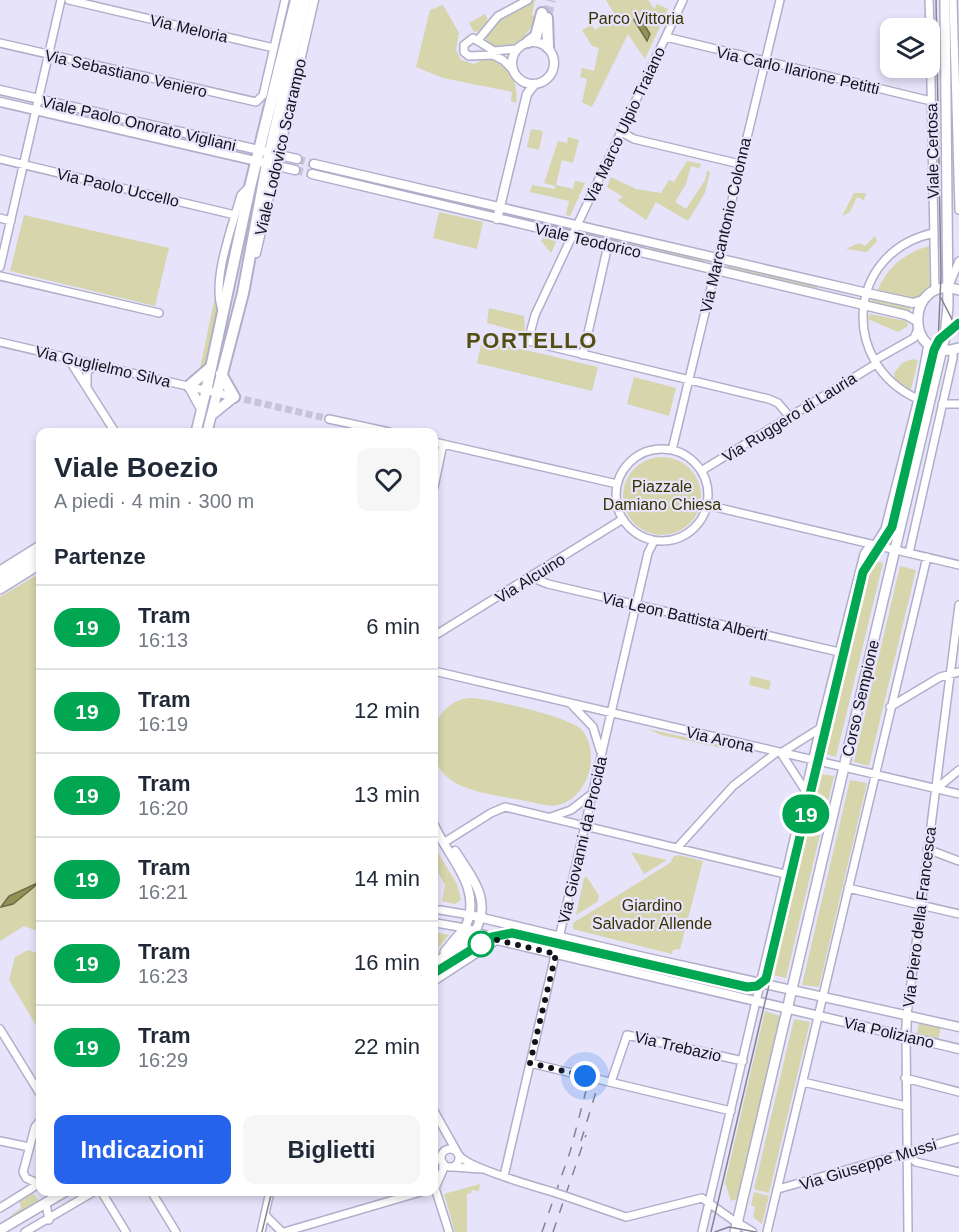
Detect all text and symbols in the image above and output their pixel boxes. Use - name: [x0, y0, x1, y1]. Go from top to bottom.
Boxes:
- park label: Parco Vittoria: [588, 10, 684, 27]
- street label: Via Meloria: [148, 11, 230, 46]
- map controls: [880, 18, 940, 78]
- button: layers: [880, 18, 940, 78]
- street label: Via Carlo Ilarione Petitti: [715, 43, 881, 98]
- street label: Via Marco Ulpio Traiano: [581, 44, 668, 206]
- street label: Via Sebastiano Veniero: [43, 47, 209, 100]
- street label: Viale Lodovico Scarampo: [252, 57, 309, 237]
- street label: Viale Paolo Onorato Vigliani: [40, 93, 238, 154]
- street label: Viale Certosa: [923, 103, 942, 199]
- street label: Via Marcantonio Colonna: [697, 136, 754, 314]
- street label: Via Paolo Uccello: [55, 165, 181, 210]
- street label: Viale Teodorico: [533, 220, 643, 261]
- district label: PORTELLO: [466, 328, 598, 353]
- street label: Via Guglielmo Silva: [34, 343, 172, 390]
- street label: Via Ruggero di Lauria: [719, 369, 859, 466]
- button: heart: [357, 448, 420, 511]
- text: Viale Boezio: [54, 452, 218, 483]
- park label: Piazzale Damiano Chiesa: [603, 478, 721, 513]
- text: A piedi · 4 min · 300 m: [54, 490, 254, 512]
- text: Partenze: [54, 544, 146, 569]
- street label: Via Alcuino: [492, 550, 568, 607]
- street label: Via Leon Battista Alberti: [600, 589, 769, 644]
- text: Tram: [138, 603, 191, 628]
- text: 6 min: [366, 614, 420, 639]
- text: 19: [75, 616, 99, 639]
- text: 16:13: [138, 629, 188, 651]
- street label: Corso Sempione: [839, 638, 882, 758]
- text: Tram: [138, 687, 191, 712]
- text: 12 min: [354, 698, 420, 723]
- text: 19: [75, 700, 99, 723]
- text: 16:19: [138, 713, 188, 735]
- street label: Via Arona: [684, 723, 756, 756]
- street label: Via Giovanni da Procida: [555, 755, 610, 926]
- text: Tram: [138, 771, 191, 796]
- text: 13 min: [354, 782, 420, 807]
- text: 19: [75, 784, 99, 807]
- line badge: 19: [779, 794, 833, 834]
- text: 16:20: [138, 797, 188, 819]
- text: 19: [794, 803, 818, 826]
- street label: Via Piero della Francesca: [900, 826, 939, 1008]
- text: Tram: [138, 855, 191, 880]
- text: 14 min: [354, 866, 420, 891]
- text: 19: [75, 868, 99, 891]
- text: 16:21: [138, 881, 188, 903]
- park label: Giardino Salvador Allende: [592, 897, 712, 932]
- unlabelled marker: [468, 931, 494, 957]
- text: Tram: [138, 939, 191, 964]
- text: 16 min: [354, 950, 420, 975]
- text: 19: [75, 952, 99, 975]
- text: 16:23: [138, 965, 188, 987]
- street label: Via Poliziano: [842, 1014, 936, 1051]
- text: Tram: [138, 1023, 191, 1048]
- street label: Via Trebazio: [633, 1028, 723, 1065]
- text: 22 min: [354, 1034, 420, 1059]
- text: 19: [75, 1036, 99, 1059]
- text: 16:29: [138, 1049, 188, 1071]
- your location: [570, 1061, 600, 1091]
- button: Indicazioni: [54, 1115, 231, 1184]
- button: Biglietti: [243, 1115, 420, 1184]
- street label: Via Giuseppe Mussi: [798, 1136, 939, 1193]

